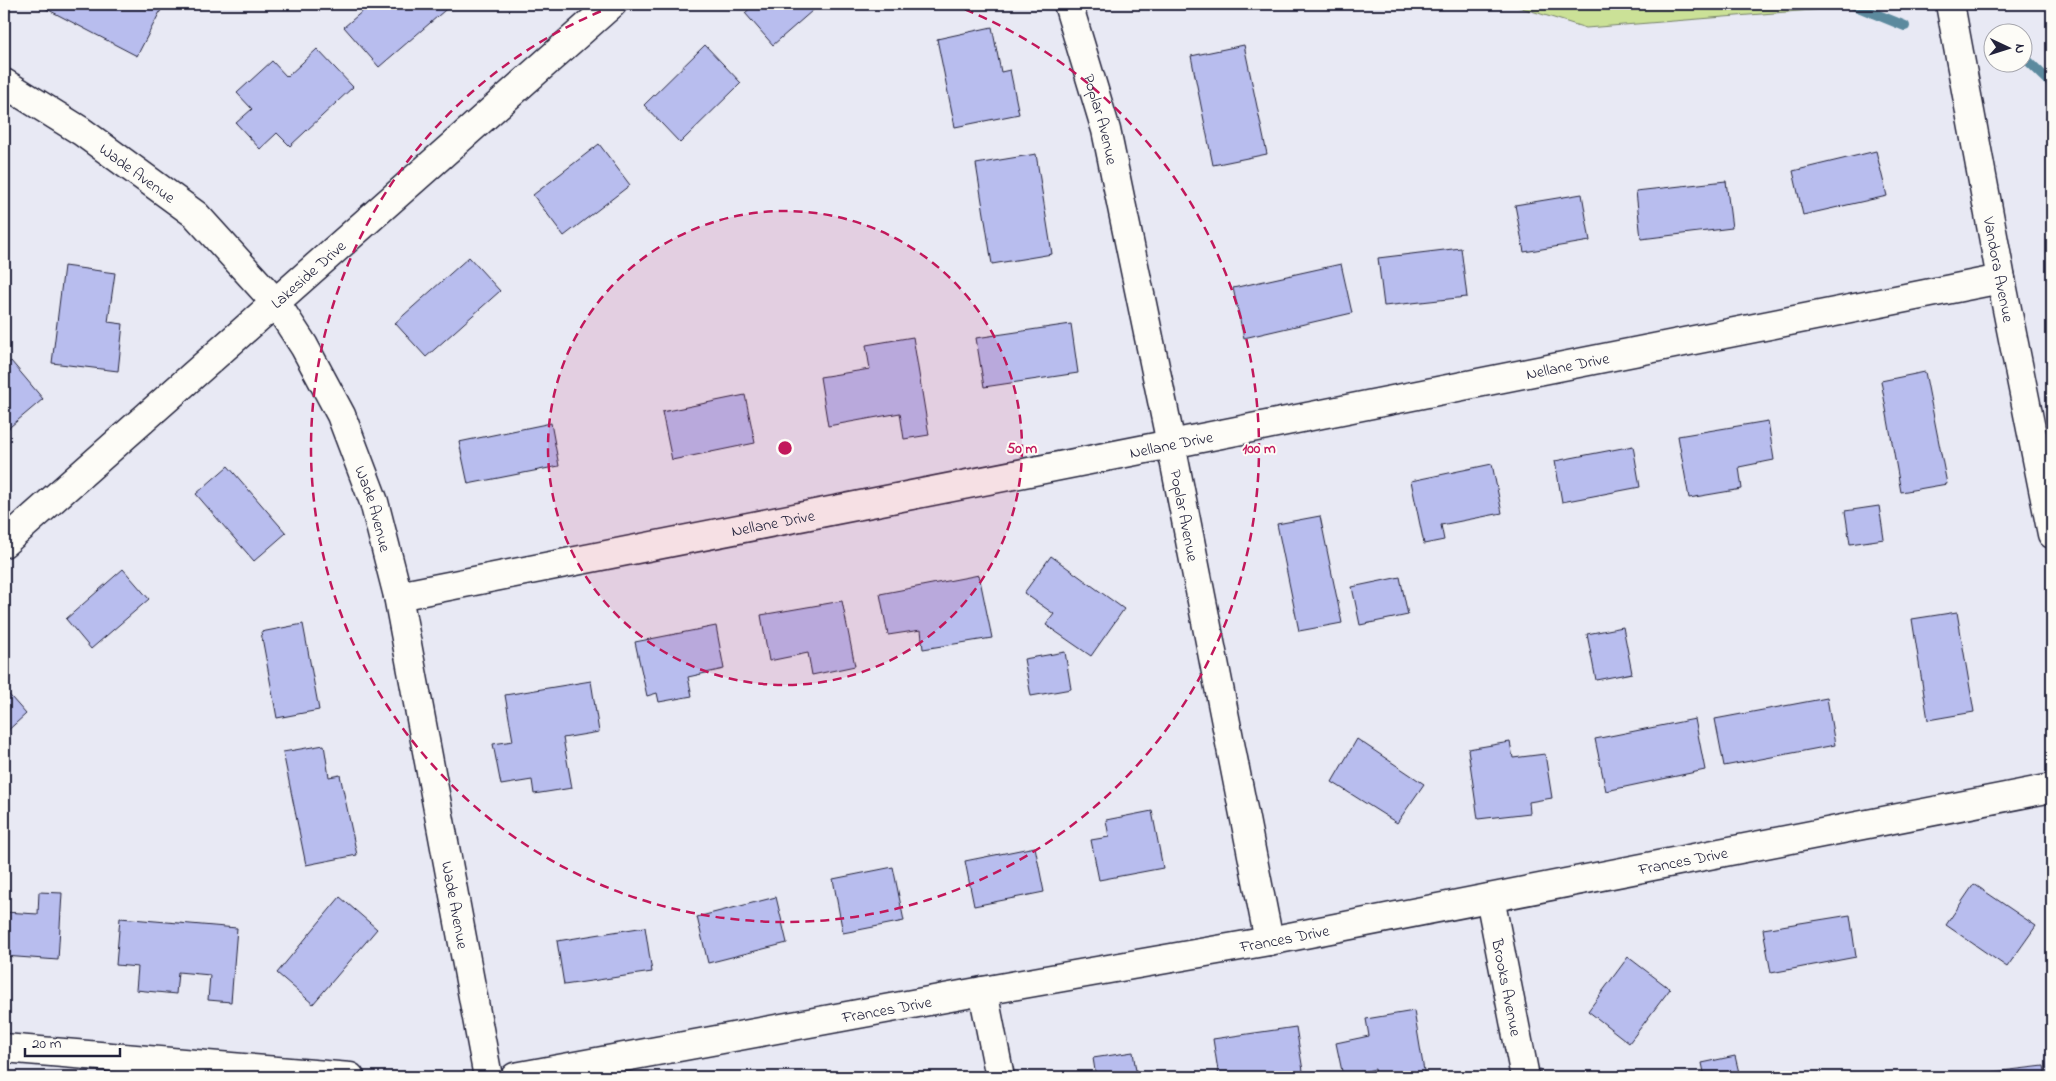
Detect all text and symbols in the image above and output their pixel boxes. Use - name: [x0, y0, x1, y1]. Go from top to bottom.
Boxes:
- north arrow: [1984, 22, 2034, 72]
- text: N: [2009, 43, 2030, 54]
- street label: Poplar Avenue: [1076, 71, 1123, 168]
- street label: Wade Avenue: [94, 138, 180, 211]
- street label: Vandora Avenue: [1976, 214, 2020, 325]
- street label: Lakeside Drive: [266, 235, 353, 315]
- street label: Nellane Drive: [1524, 347, 1612, 387]
- street label: Nellane Drive: [1128, 426, 1216, 466]
- text: 50 m: [1007, 438, 1038, 460]
- text: 100 m: [1242, 438, 1276, 460]
- centre of rings: [776, 439, 794, 457]
- street label: Wade Avenue: [347, 463, 396, 556]
- street label: Poplar Avenue: [1162, 468, 1204, 565]
- street label: Nellane Drive: [729, 504, 818, 544]
- street label: Frances Drive: [1636, 841, 1731, 883]
- street label: Wade Avenue: [434, 859, 474, 952]
- street label: Frances Drive: [1237, 919, 1332, 960]
- street label: Brooks Avenue: [1484, 936, 1527, 1039]
- street label: Frances Drive: [839, 991, 935, 1031]
- scale bar: [25, 1026, 120, 1058]
- text: 20 m: [32, 1033, 62, 1055]

